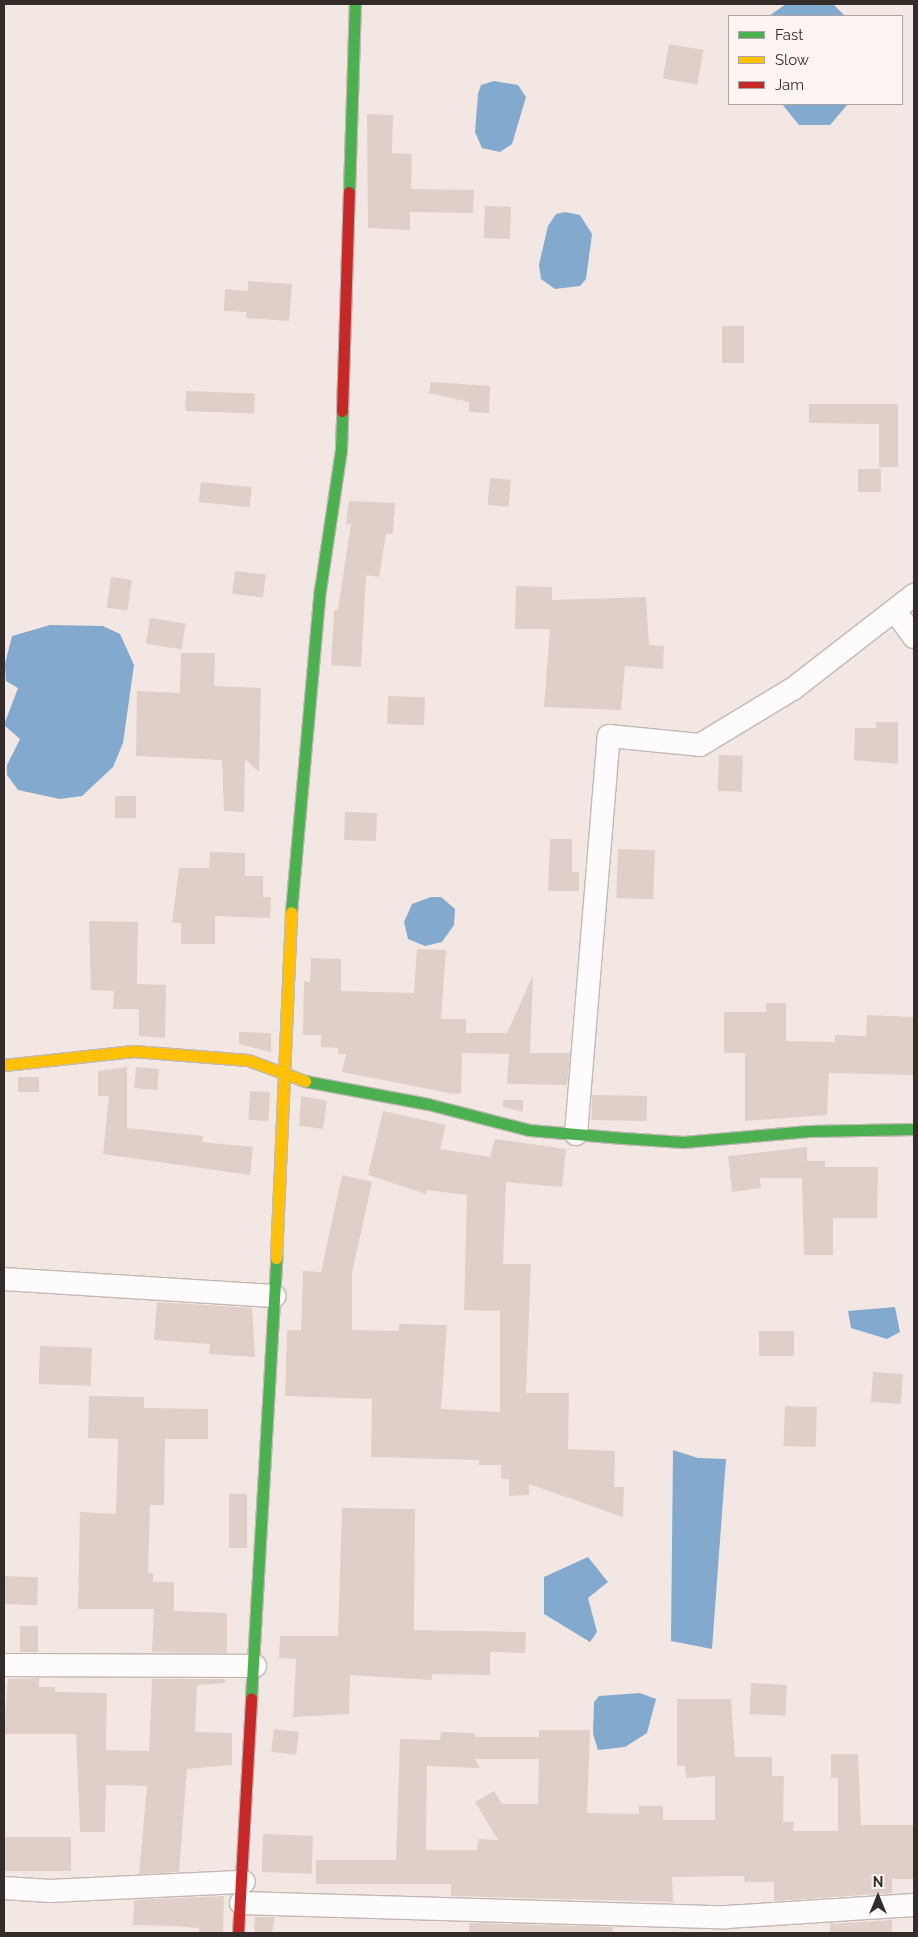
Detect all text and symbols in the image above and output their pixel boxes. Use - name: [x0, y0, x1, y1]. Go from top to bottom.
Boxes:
- legend: [728, 15, 903, 105]
- text: Fast: [775, 26, 803, 44]
- text: Slow: [775, 51, 809, 69]
- text: Jam: [775, 76, 804, 94]
- north arrow: [853, 1872, 903, 1922]
- text: N: [873, 1874, 883, 1890]

